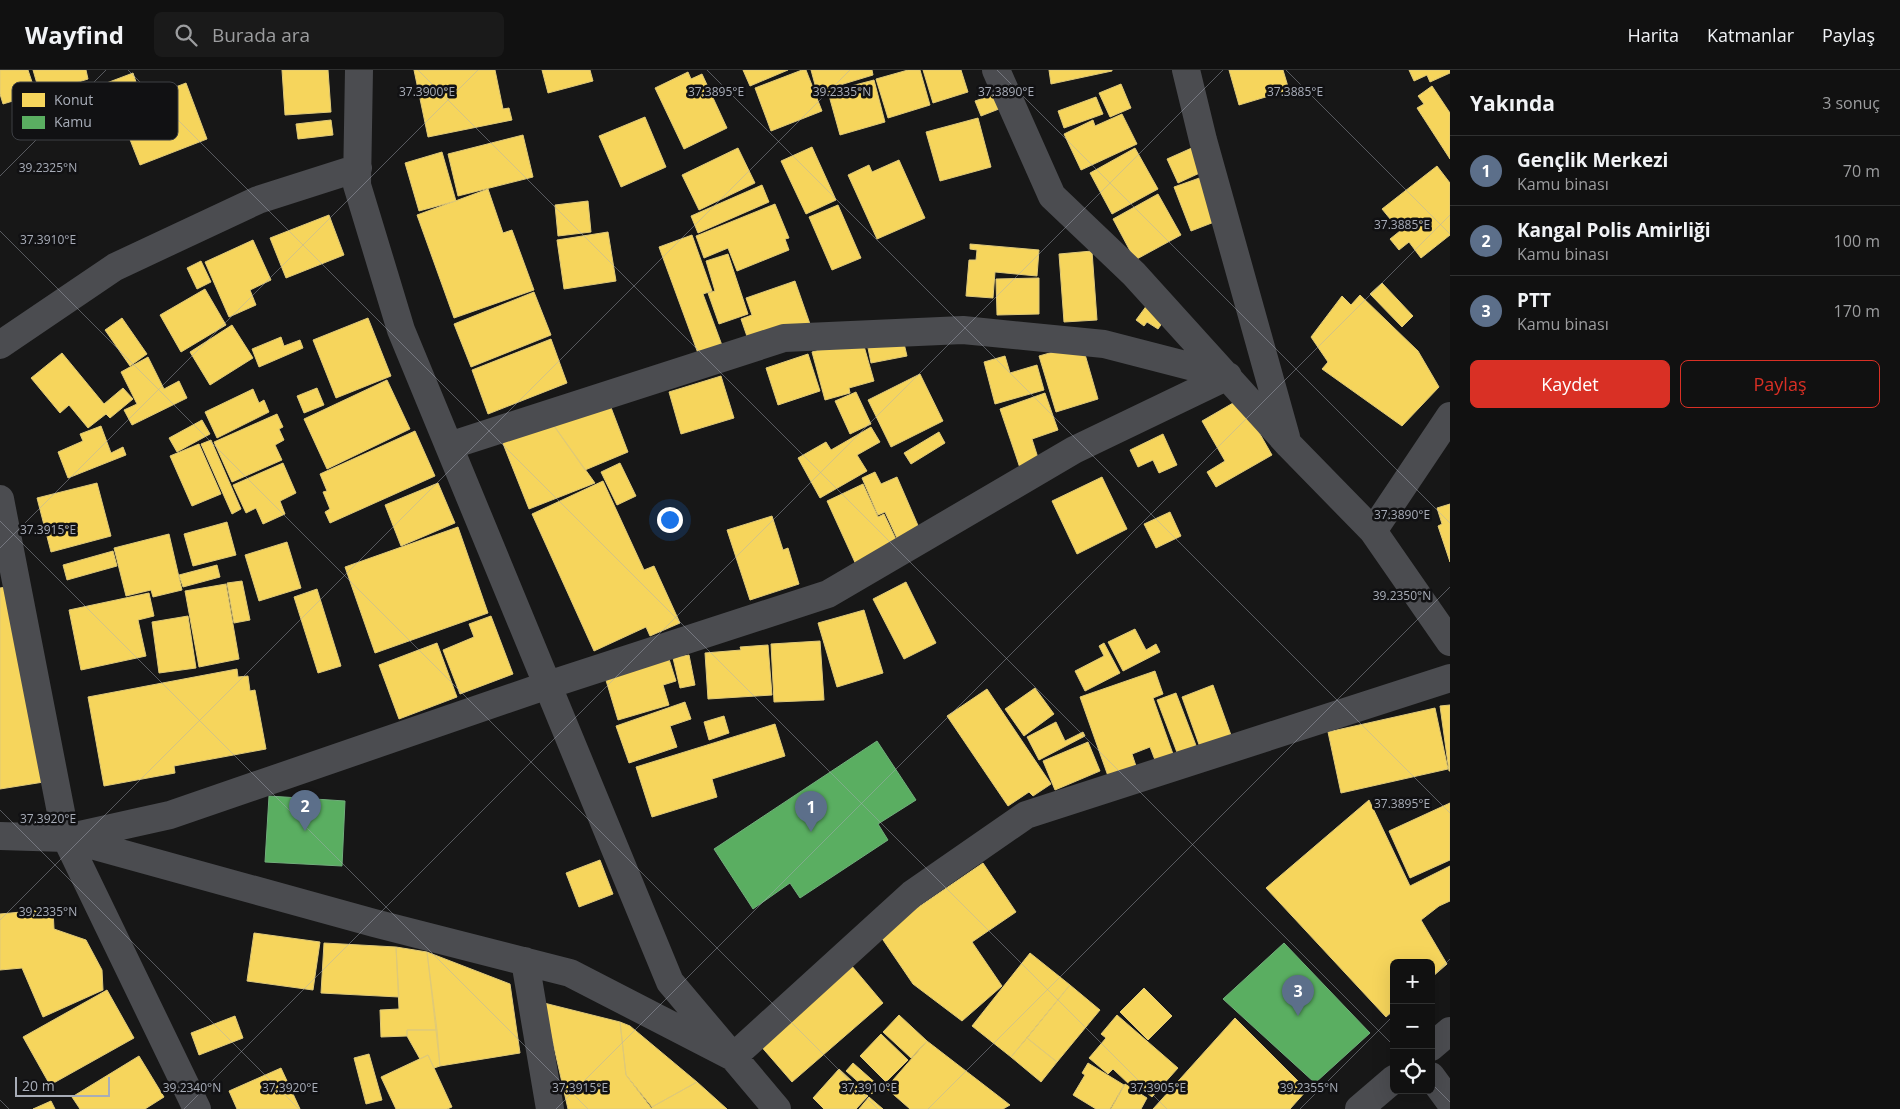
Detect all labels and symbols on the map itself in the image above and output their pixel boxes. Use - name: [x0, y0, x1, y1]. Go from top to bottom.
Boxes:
- legend: [12, 82, 178, 140]
- text: 37.3900°E: [399, 83, 455, 100]
- text: 37.3895°E: [688, 83, 744, 100]
- text: 39.2335°N: [813, 83, 871, 100]
- text: 37.3890°E: [978, 83, 1034, 100]
- text: 37.3885°E: [1267, 83, 1323, 100]
- text: Konut: [54, 90, 93, 109]
- text: Kamu: [54, 112, 92, 131]
- text: 39.2325°N: [19, 159, 77, 176]
- text: 37.3885°E: [1374, 216, 1430, 233]
- text: 37.3910°E: [20, 231, 76, 248]
- text: 37.3890°E: [1374, 506, 1430, 523]
- your location: [657, 507, 683, 533]
- text: 37.3915°E: [20, 521, 76, 538]
- text: 39.2350°N: [1373, 587, 1431, 604]
- pin: 2: [289, 790, 321, 831]
- pin: 1: [795, 791, 827, 832]
- text: 37.3895°E: [1374, 795, 1430, 812]
- text: 37.3920°E: [20, 810, 76, 827]
- text: 39.2335°N: [19, 903, 77, 920]
- pin: 3: [1282, 975, 1314, 1016]
- scale bar: [15, 1074, 110, 1097]
- text: 39.2340°N: [163, 1079, 221, 1096]
- text: 37.3920°E: [262, 1079, 318, 1096]
- text: 37.3915°E: [552, 1079, 608, 1096]
- text: 37.3910°E: [841, 1079, 897, 1096]
- text: 37.3905°E: [1130, 1079, 1186, 1096]
- text: 39.2355°N: [1280, 1079, 1338, 1096]

